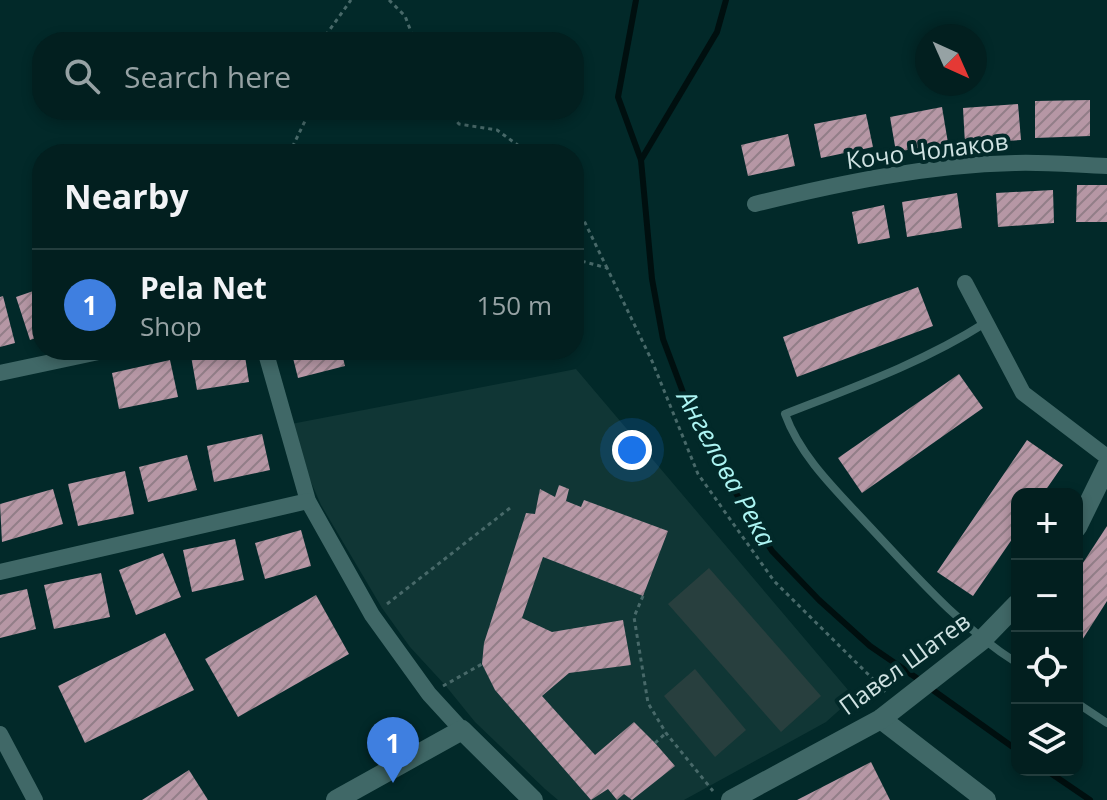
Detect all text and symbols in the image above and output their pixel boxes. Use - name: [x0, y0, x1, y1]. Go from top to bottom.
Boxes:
- north arrow: [915, 24, 987, 96]
- search box: [32, 32, 584, 120]
- icon: search: [60, 54, 104, 98]
- text: Search here: [124, 56, 291, 97]
- street label: Кочо Чолаков: [844, 124, 1010, 176]
- text: Nearby: [64, 173, 189, 219]
- text: Pela Net: [140, 267, 267, 308]
- text: 1: [83, 287, 97, 323]
- text: 150 m: [477, 287, 552, 323]
- text: Shop: [140, 308, 202, 344]
- water label: Ангелова Река: [668, 382, 785, 553]
- your location: [612, 430, 652, 470]
- map controls: [1011, 488, 1083, 776]
- button: +: [1011, 488, 1083, 560]
- button: −: [1011, 560, 1083, 632]
- street label: Павел Шатев: [832, 604, 976, 722]
- button: locate: [1011, 632, 1083, 704]
- button: layers: [1011, 704, 1083, 776]
- pin: 1: [367, 717, 419, 783]

